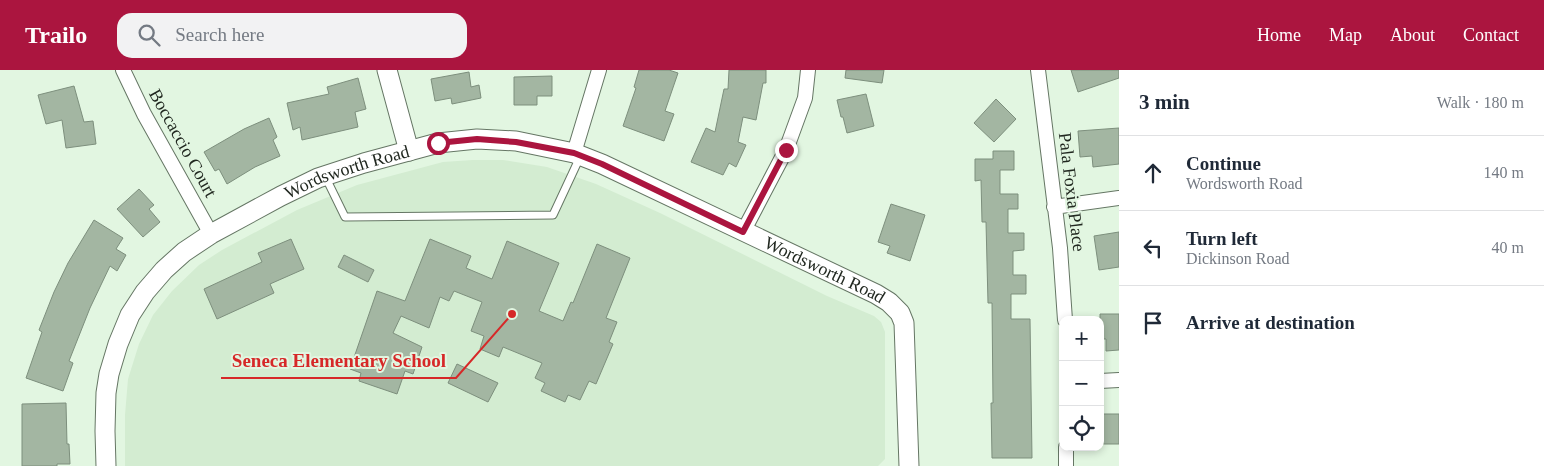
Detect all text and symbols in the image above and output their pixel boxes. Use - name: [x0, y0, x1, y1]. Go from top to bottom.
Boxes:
- search box: [117, 13, 467, 58]
- icon: search: [135, 21, 163, 49]
- text: Trailo: [25, 22, 87, 48]
- text: Search here: [175, 24, 264, 45]
- text: Home: [1257, 25, 1301, 45]
- text: Map: [1329, 25, 1362, 45]
- text: About: [1390, 25, 1435, 45]
- text: Contact: [1463, 25, 1519, 45]
- street label: Boccaccio Court: [145, 85, 221, 201]
- text: 3 min: [1139, 90, 1190, 114]
- text: Walk · 180 m: [1437, 94, 1524, 111]
- street label: Pala Foxia Place: [1055, 131, 1089, 253]
- route start: [427, 132, 450, 155]
- route end: [775, 139, 798, 162]
- street label: Wordsworth Road: [281, 141, 412, 203]
- text: Continue: [1186, 153, 1261, 174]
- icon: ahead: [1139, 159, 1167, 187]
- text: 140 m: [1484, 164, 1524, 181]
- text: Wordsworth Road: [1186, 175, 1302, 192]
- text: Turn left: [1186, 228, 1258, 249]
- street label: Wordsworth Road: [761, 233, 889, 307]
- icon: left: [1139, 234, 1167, 262]
- text: 40 m: [1492, 239, 1524, 256]
- text: Dickinson Road: [1186, 250, 1290, 267]
- icon: arrive: [1139, 309, 1167, 337]
- text: Arrive at destination: [1186, 312, 1355, 333]
- map controls: [1059, 316, 1104, 451]
- button: +: [1059, 316, 1104, 361]
- callout: Seneca Elementary School: [221, 344, 456, 378]
- text: Seneca Elementary School: [232, 350, 446, 371]
- button: −: [1059, 361, 1104, 406]
- button: locate: [1059, 406, 1104, 451]

